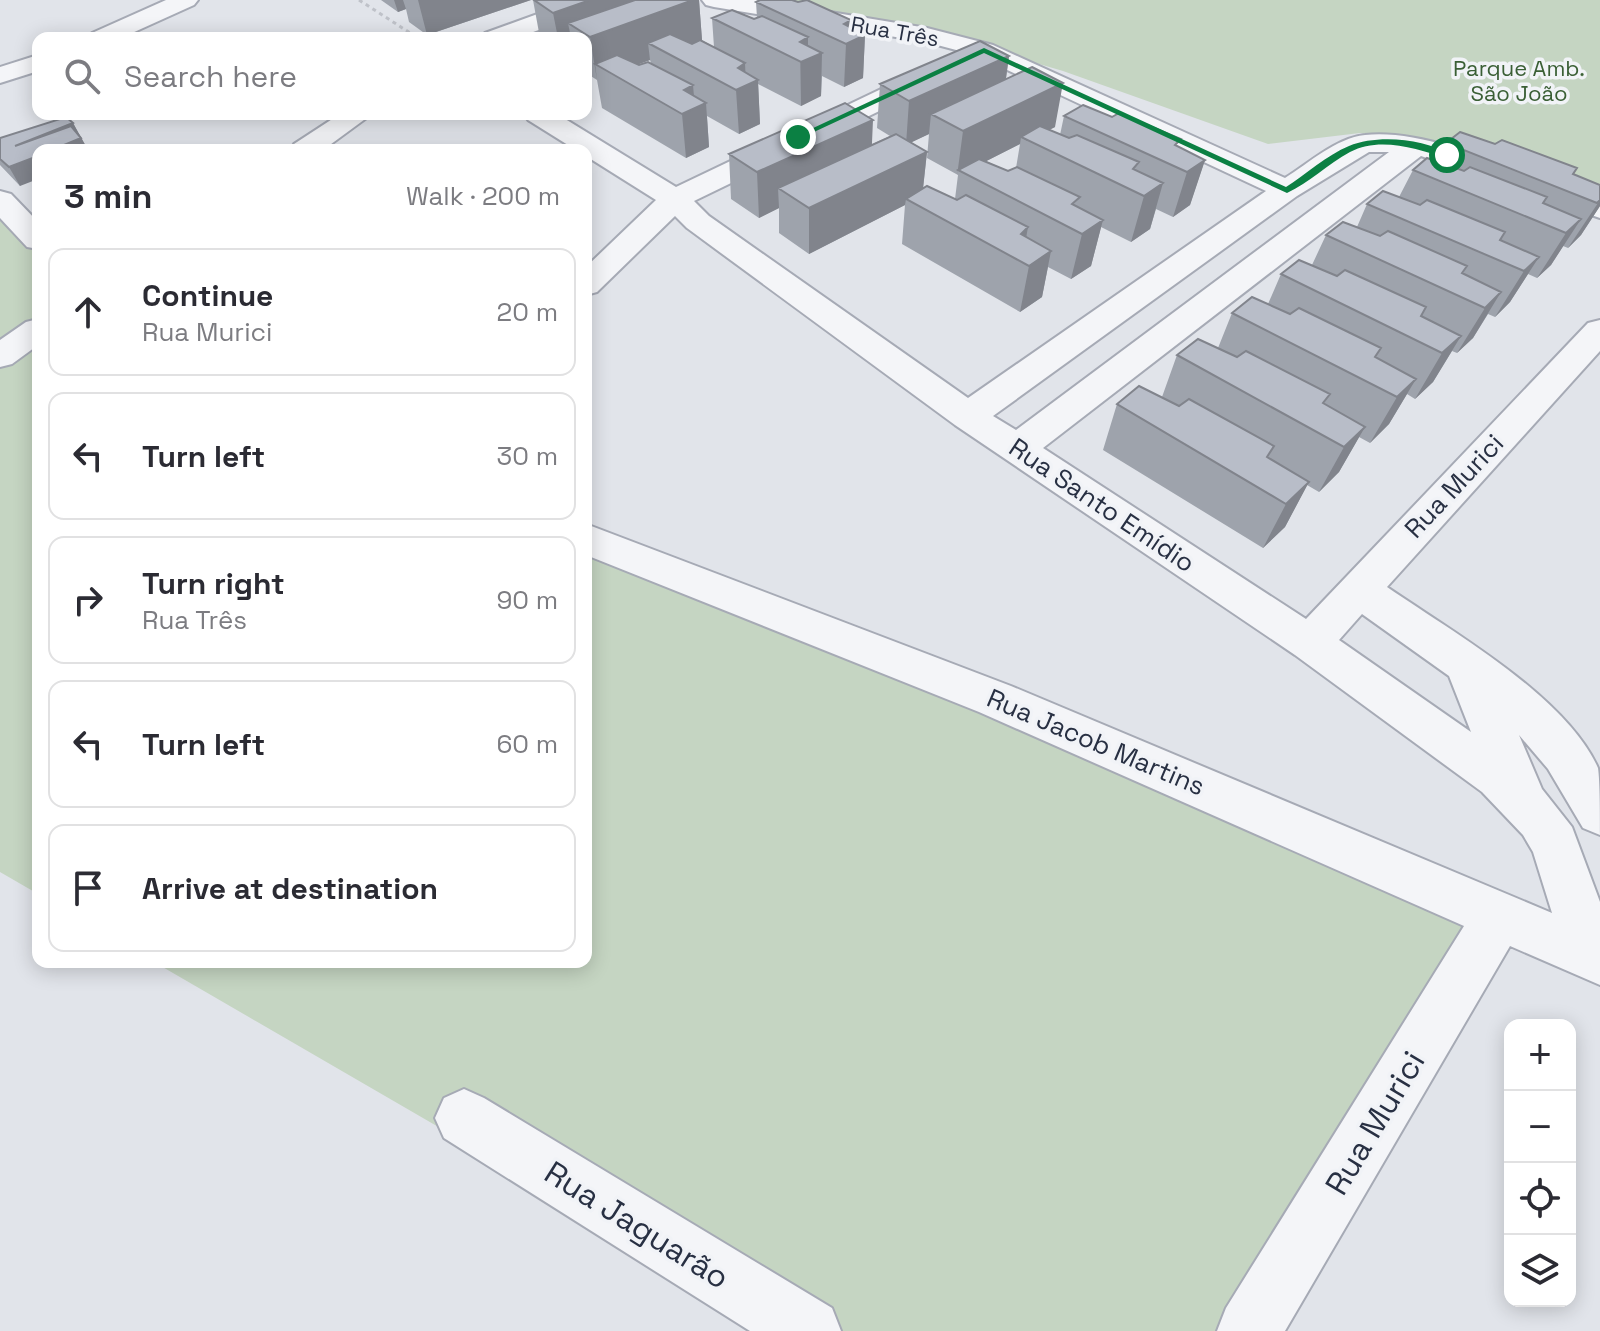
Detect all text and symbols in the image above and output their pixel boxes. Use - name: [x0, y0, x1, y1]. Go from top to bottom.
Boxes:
- street label: Rua Três: [849, 9, 941, 53]
- search box: [32, 32, 592, 120]
- icon: search: [60, 54, 104, 98]
- park label: Parque Amb. São João: [1453, 54, 1585, 107]
- text: Search here: [124, 57, 297, 96]
- route end: [780, 119, 816, 155]
- route start: [1429, 137, 1465, 173]
- text: 3 min: [64, 175, 152, 218]
- text: Walk · 200 m: [406, 179, 560, 213]
- text: Continue: [142, 276, 273, 315]
- icon: ahead: [66, 290, 110, 334]
- text: 20 m: [497, 295, 558, 329]
- text: Rua Murici: [142, 315, 272, 349]
- street label: Rua Murici: [1397, 427, 1511, 545]
- street label: Rua Santo Emídio: [1002, 430, 1202, 580]
- icon: left: [66, 434, 110, 478]
- text: Turn left: [142, 437, 265, 476]
- text: 30 m: [497, 439, 558, 473]
- text: Turn right: [142, 564, 285, 603]
- icon: right: [66, 578, 110, 622]
- text: 90 m: [496, 583, 558, 617]
- text: Rua Três: [142, 603, 247, 637]
- street label: Rua Jacob Martins: [982, 681, 1210, 803]
- icon: left: [66, 722, 110, 766]
- text: Turn left: [142, 725, 265, 764]
- text: 60 m: [496, 727, 558, 761]
- icon: arrive: [66, 866, 110, 910]
- text: Arrive at destination: [142, 869, 438, 908]
- map controls: [1504, 1019, 1576, 1307]
- button: +: [1504, 1019, 1576, 1091]
- street label: Rua Murici: [1317, 1044, 1433, 1202]
- button: −: [1504, 1091, 1576, 1163]
- street label: Rua Jaguarão: [537, 1152, 737, 1298]
- button: locate: [1504, 1163, 1576, 1235]
- button: layers: [1504, 1235, 1576, 1307]

